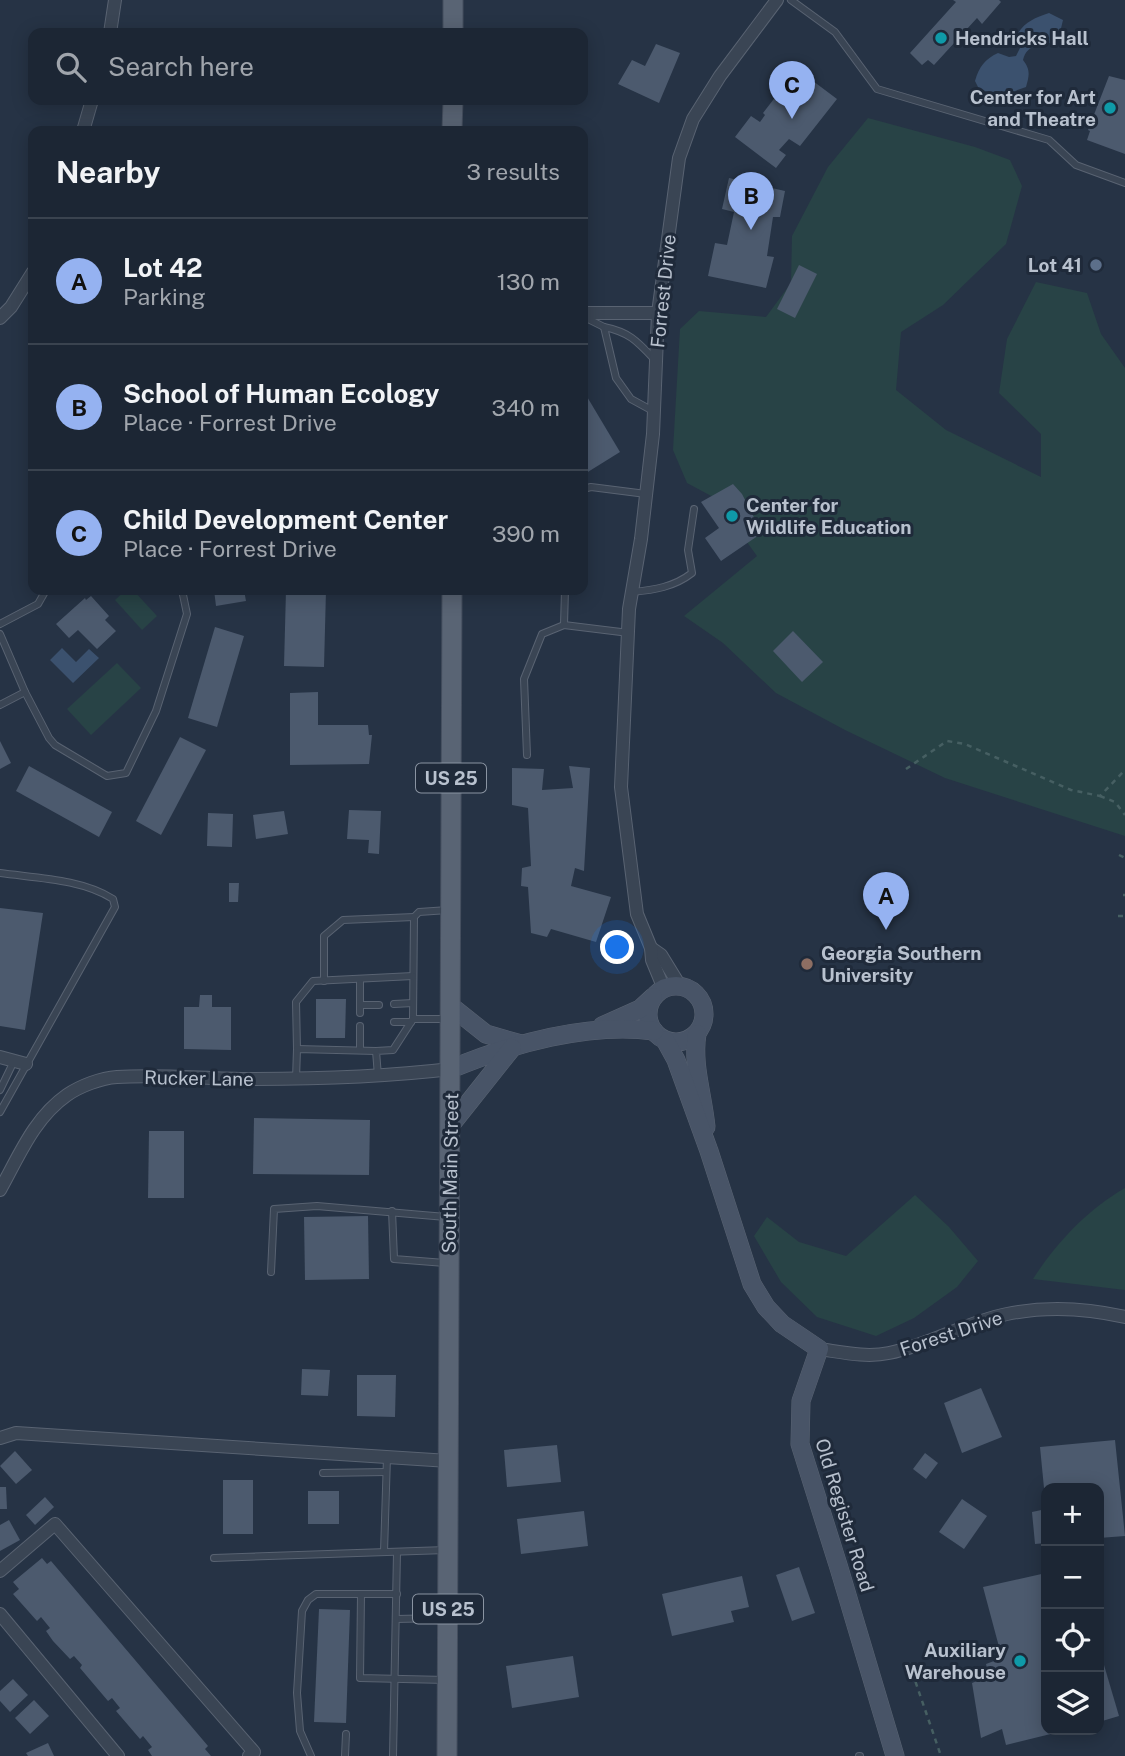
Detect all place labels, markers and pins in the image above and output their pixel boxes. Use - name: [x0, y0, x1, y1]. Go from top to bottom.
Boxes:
- place label: Hendricks Hall: [955, 27, 1089, 49]
- marker: Hendricks Hall: [933, 30, 949, 46]
- pin: C: [769, 61, 815, 119]
- place label: Center for Art and Theatre: [970, 86, 1096, 130]
- marker: Center for Art and Theatre: [1102, 100, 1118, 116]
- pin: B: [728, 172, 774, 230]
- place label: Lot 41: [1028, 254, 1082, 276]
- marker: Lot 41: [1088, 257, 1104, 273]
- place label: Center for Wildlife Education: [746, 494, 912, 538]
- marker: Center for Wildlife Education: [724, 508, 740, 524]
- pin: A: [863, 872, 909, 930]
- place label: Georgia Southern University: [821, 942, 982, 986]
- marker: Georgia Southern University: [799, 956, 815, 972]
- place label: Auxiliary Warehouse: [905, 1639, 1006, 1683]
- marker: Auxiliary Warehouse: [1012, 1653, 1028, 1669]

